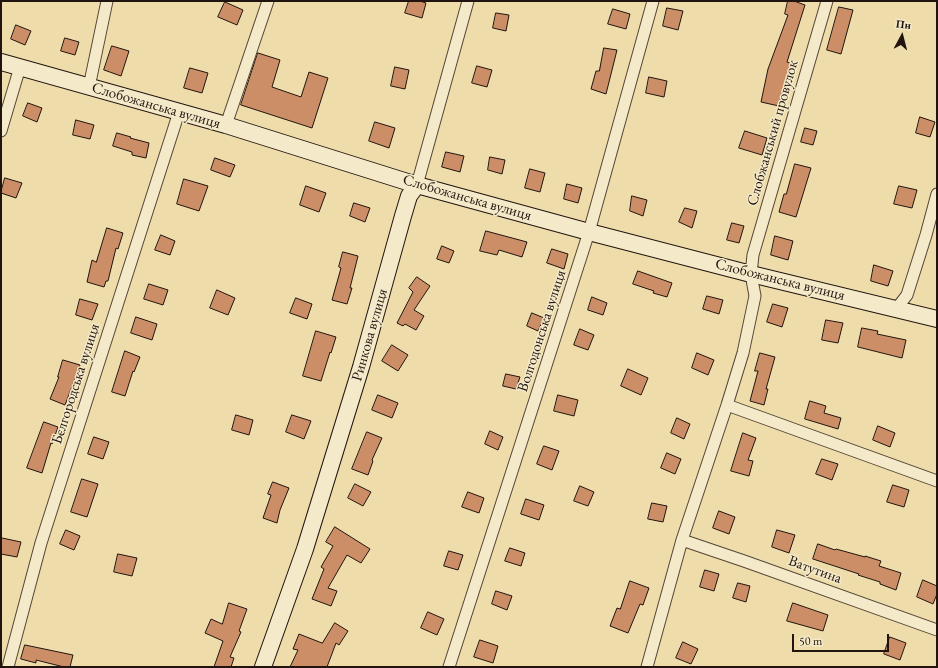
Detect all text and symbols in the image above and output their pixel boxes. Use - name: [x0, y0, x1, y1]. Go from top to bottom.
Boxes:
- north arrow: [882, 16, 922, 56]
- text: Пн: [895, 16, 912, 32]
- street label: Слобжанський провулок: [744, 58, 802, 208]
- street label: Слобожанська вулиця: [90, 79, 222, 133]
- street label: Слобожанська вулиця: [401, 171, 533, 225]
- street label: Слобожанська вулиця: [713, 255, 847, 305]
- street label: Волгодонська вулиця: [514, 268, 570, 394]
- street label: Ринкова вулиця: [348, 287, 392, 383]
- street label: Бєлгородська вулиця: [48, 321, 104, 447]
- street label: Ватутина: [786, 552, 844, 588]
- scale bar: [794, 626, 891, 652]
- text: 50 m: [799, 633, 822, 649]

